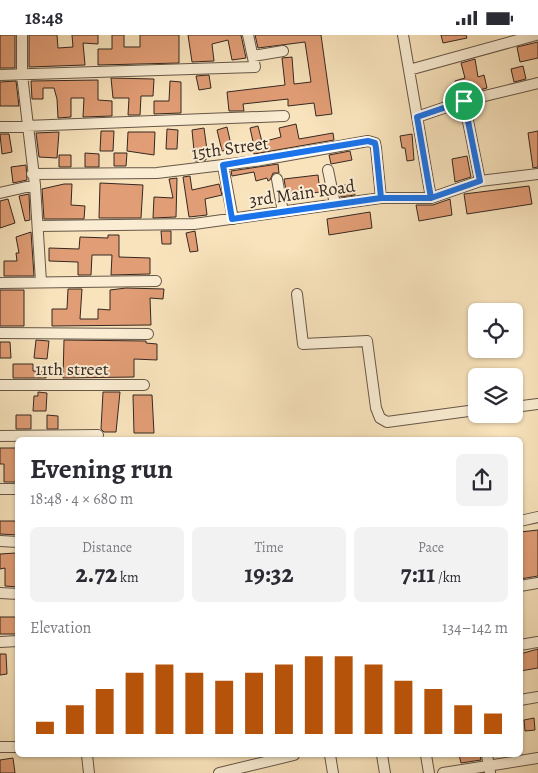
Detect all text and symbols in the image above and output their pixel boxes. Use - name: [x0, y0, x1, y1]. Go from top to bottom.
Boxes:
- text: 18:48: [25, 5, 64, 31]
- pin: [443, 80, 485, 122]
- icon: arrive: [450, 87, 478, 115]
- street label: 15th Street: [190, 131, 270, 165]
- street label: 3rd Main Road: [247, 174, 357, 212]
- map controls: [468, 303, 523, 423]
- button: locate: [468, 303, 523, 358]
- street label: 11th street: [35, 357, 109, 381]
- button: layers: [468, 368, 523, 423]
- text: Evening run: [30, 450, 173, 488]
- button: share: [456, 454, 508, 506]
- text: 18:48 · 4 × 680 m: [30, 488, 133, 510]
- text: Distance: [82, 538, 132, 557]
- text: Time: [254, 538, 284, 557]
- text: Pace: [418, 538, 444, 557]
- text: 2.72: [75, 557, 117, 591]
- text: 19:32: [244, 557, 294, 591]
- text: 7:11: [401, 557, 435, 591]
- text: km: [117, 568, 139, 587]
- text: /km: [435, 568, 461, 587]
- text: Elevation: [30, 617, 91, 639]
- text: 134–142 m: [442, 617, 508, 639]

